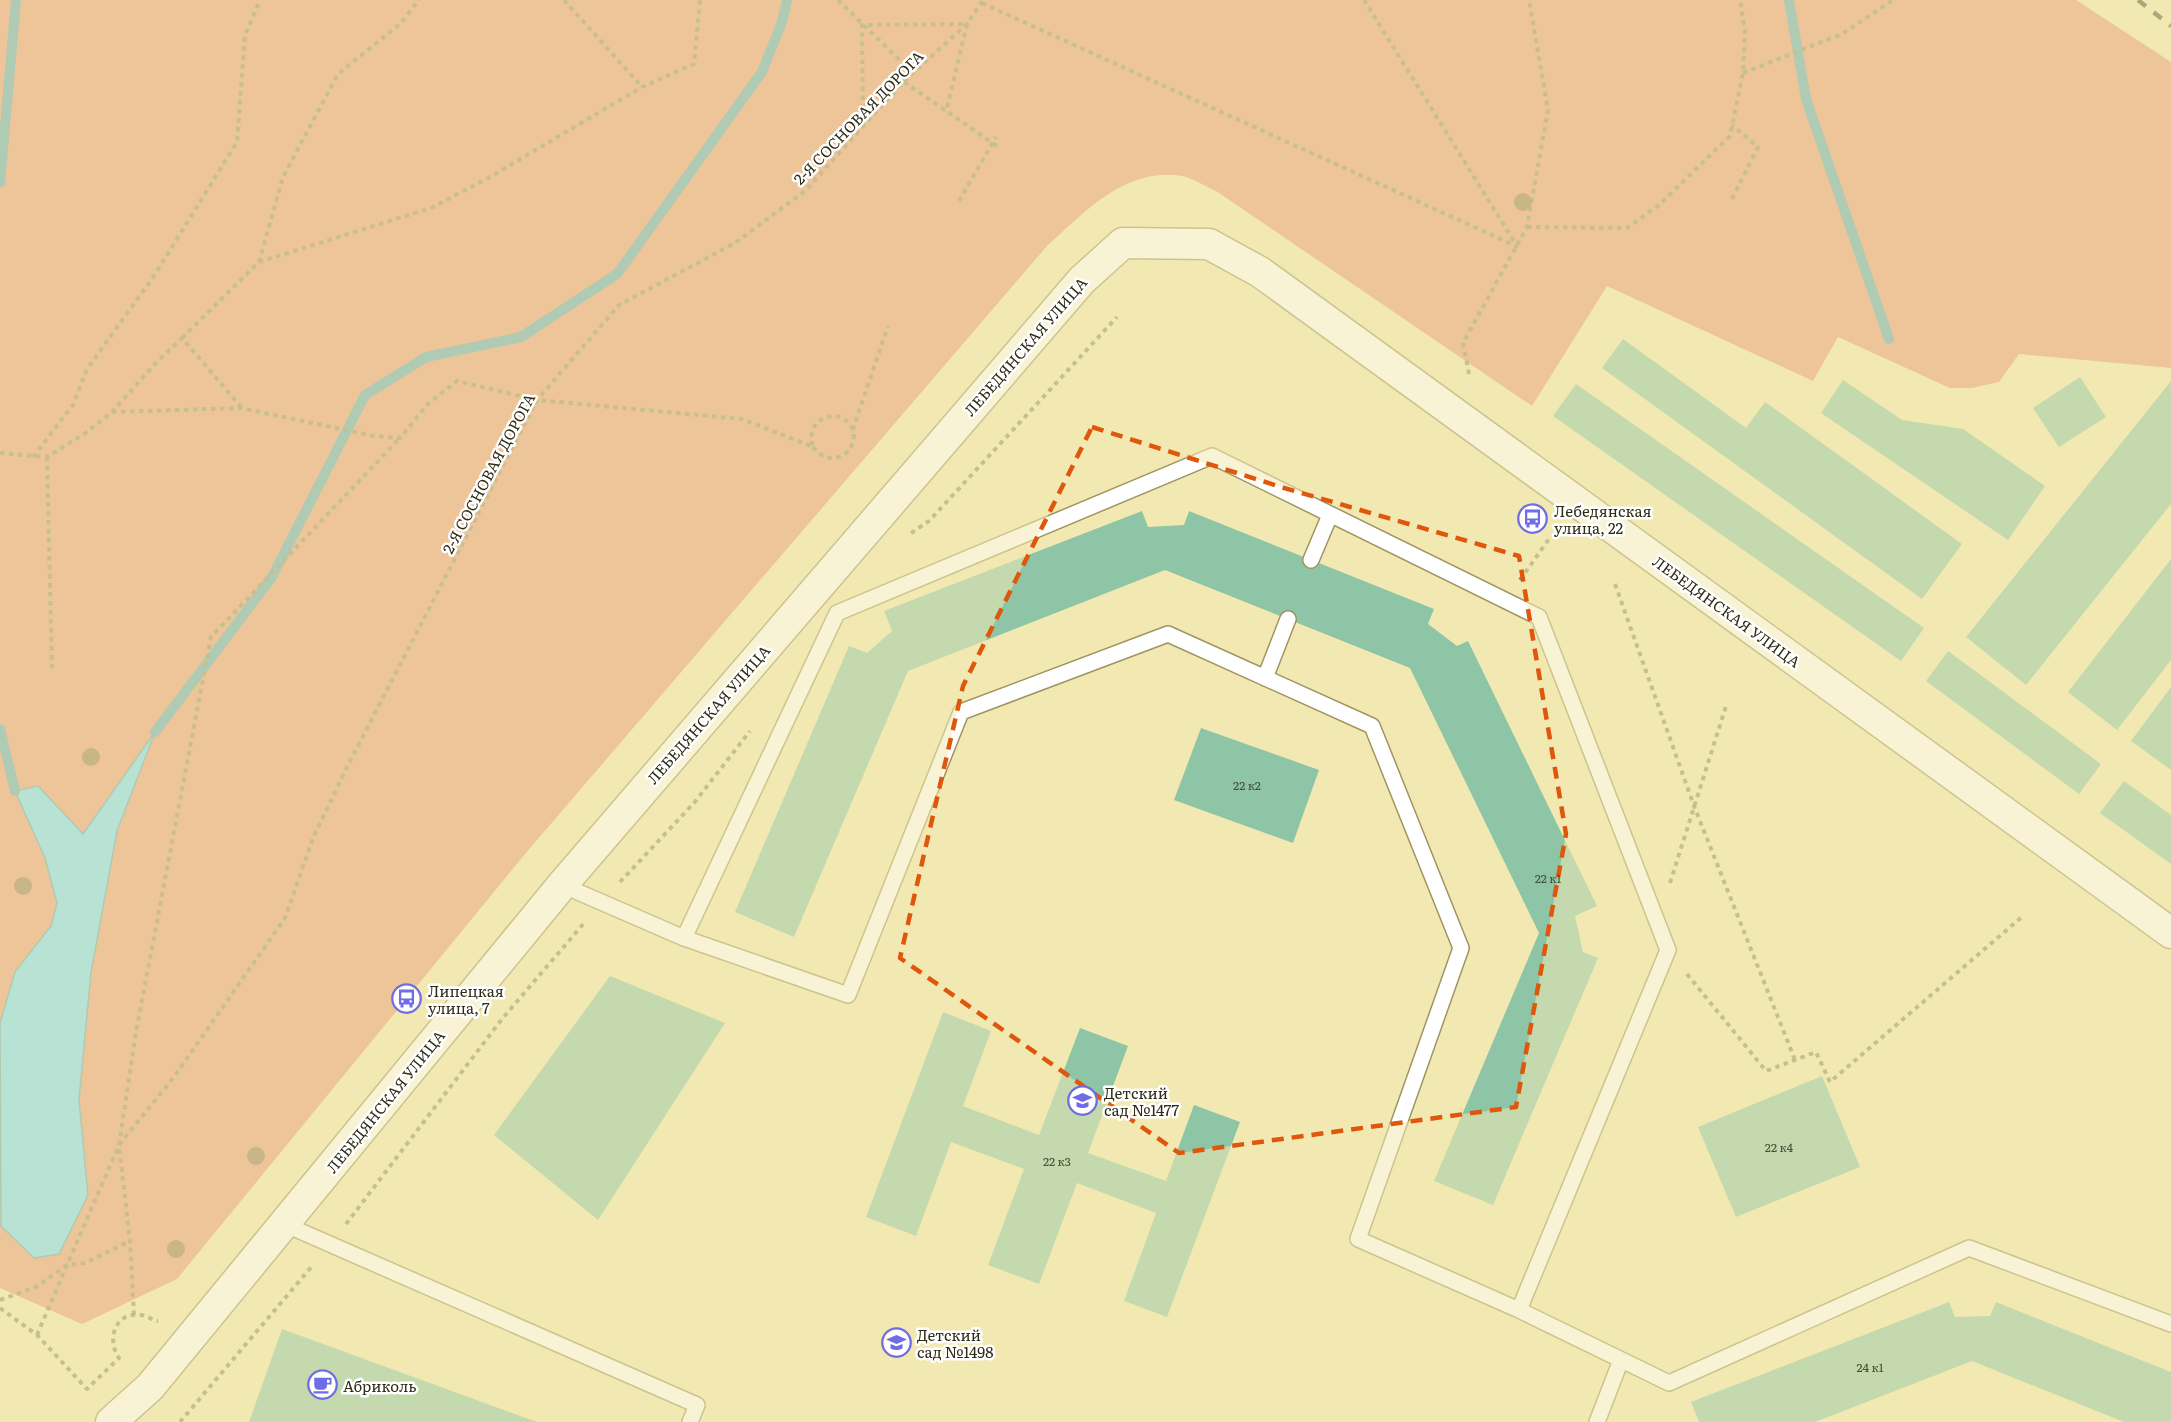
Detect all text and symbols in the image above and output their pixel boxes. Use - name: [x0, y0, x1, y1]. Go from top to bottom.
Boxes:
- street label: 2-Я СОСНОВАЯ ДОРОГА: [788, 45, 928, 189]
- street label: ЛЕБЕДЯНСКАЯ УЛИЦА: [958, 271, 1092, 421]
- street label: 2-Я СОСНОВАЯ ДОРОГА: [436, 389, 540, 557]
- place label: Лебедянская улица, 22: [1554, 499, 1652, 539]
- bus stop icon: Лебедянская улица, 22: [1517, 503, 1549, 535]
- street label: ЛЕБЕДЯНСКАЯ УЛИЦА: [1648, 549, 1806, 673]
- street label: ЛЕБЕДЯНСКАЯ УЛИЦА: [641, 639, 775, 789]
- house number: 22 к2: [1233, 776, 1261, 794]
- house number: 22 к1: [1535, 869, 1561, 887]
- place label: Липецкая улица, 7: [428, 979, 504, 1019]
- bus stop icon: Липецкая улица, 7: [391, 983, 423, 1015]
- street label: ЛЕБЕДЯНСКАЯ УЛИЦА: [320, 1025, 450, 1177]
- place label: Детский сад №1477: [1104, 1081, 1179, 1121]
- school or university icon: Детский сад №1477: [1067, 1085, 1099, 1117]
- house number: 22 к4: [1765, 1138, 1794, 1156]
- house number: 22 к3: [1043, 1152, 1071, 1170]
- place label: Детский сад №1498: [917, 1323, 993, 1363]
- school or university icon: Детский сад №1498: [880, 1327, 912, 1359]
- house number: 24 к1: [1856, 1358, 1884, 1376]
- cafe icon: Абриколь: [306, 1369, 338, 1401]
- place label: Абриколь: [343, 1374, 417, 1397]

